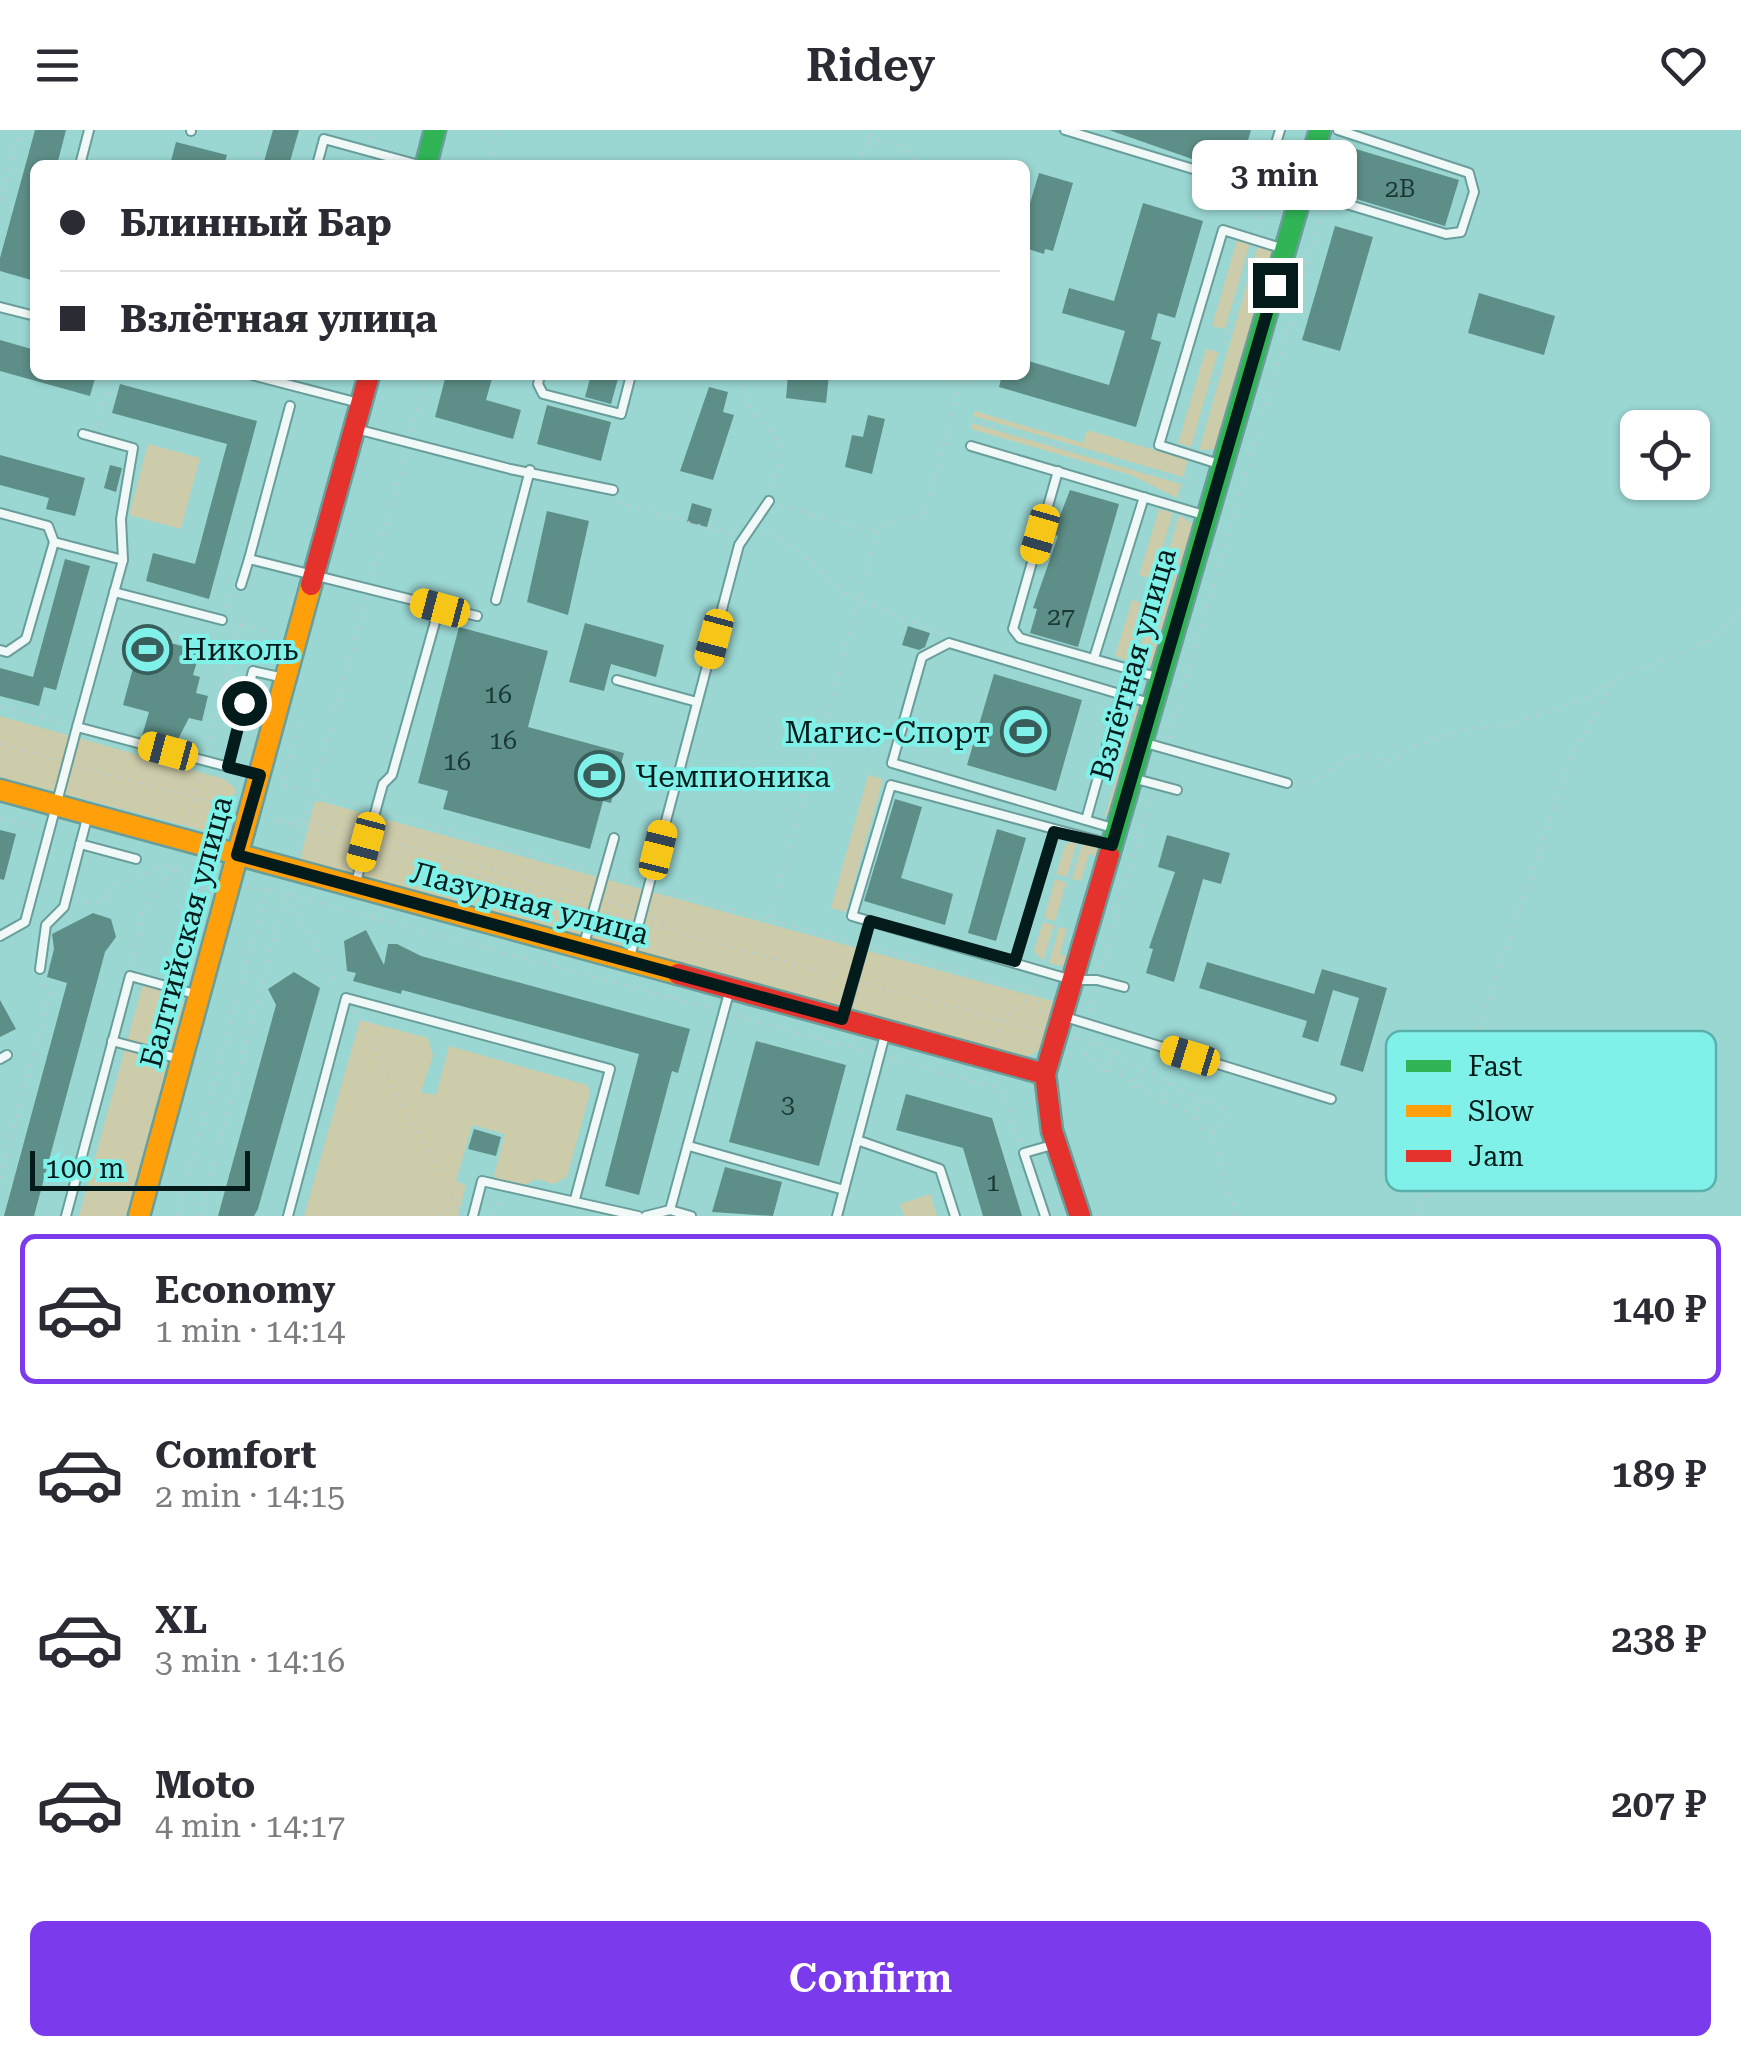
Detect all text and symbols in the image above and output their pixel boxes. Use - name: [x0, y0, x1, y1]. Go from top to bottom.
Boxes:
- icon: menu: [30, 38, 85, 93]
- icon: heart: [1656, 38, 1711, 93]
- text: Ridey: [806, 39, 935, 92]
- callout: 3 min: [1192, 140, 1358, 210]
- text: 3 min: [1230, 156, 1319, 194]
- house number: 2В: [1385, 174, 1415, 203]
- text: Блинный Бар: [120, 201, 392, 245]
- route end: [1253, 263, 1298, 308]
- text: Взлётная улица: [120, 297, 437, 341]
- map controls: [1620, 410, 1710, 500]
- button: locate: [1620, 410, 1710, 500]
- car: [1017, 501, 1063, 567]
- street label: Взлётная улица: [1083, 544, 1183, 784]
- car: [407, 586, 473, 630]
- house number: 27: [1047, 602, 1075, 631]
- car: [692, 606, 736, 672]
- sports icon: Николь: [121, 623, 173, 675]
- place label: Николь: [182, 632, 299, 667]
- house number: 16: [484, 680, 512, 709]
- route start: [222, 681, 267, 726]
- sports icon: Магис-Спорт: [999, 706, 1051, 758]
- place label: Магис-Спорт: [784, 715, 990, 750]
- house number: 16: [489, 726, 517, 755]
- car: [135, 729, 201, 773]
- house number: 16: [443, 747, 471, 776]
- sports icon: Чемпионика: [574, 750, 626, 802]
- place label: Чемпионика: [635, 759, 831, 794]
- street label: Балтийская улица: [133, 792, 239, 1072]
- car: [344, 809, 388, 875]
- car: [636, 817, 680, 883]
- street label: Лазурная улица: [407, 854, 653, 952]
- legend: [1386, 1031, 1716, 1191]
- car: [1157, 1033, 1223, 1079]
- text: Fast: [1468, 1050, 1522, 1083]
- house number: 3: [781, 1090, 795, 1119]
- text: Slow: [1468, 1095, 1535, 1128]
- text: Jam: [1468, 1140, 1524, 1173]
- scale bar: [30, 1146, 250, 1190]
- text: 100 m: [45, 1152, 125, 1185]
- house number: 1: [986, 1168, 1000, 1197]
- icon: car: [35, 1264, 125, 1354]
- text: Economy: [155, 1268, 335, 1312]
- text: 140 ₽: [1611, 1287, 1706, 1331]
- text: 1 min · 14:14: [155, 1312, 345, 1350]
- icon: car: [35, 1429, 125, 1519]
- text: Comfort: [155, 1433, 316, 1477]
- text: 189 ₽: [1611, 1452, 1706, 1496]
- text: 2 min · 14:15: [155, 1477, 345, 1515]
- icon: car: [35, 1594, 125, 1684]
- text: XL: [155, 1598, 207, 1642]
- text: 238 ₽: [1611, 1617, 1706, 1661]
- text: 3 min · 14:16: [155, 1642, 345, 1680]
- icon: car: [35, 1759, 125, 1849]
- text: Moto: [155, 1763, 255, 1807]
- text: 207 ₽: [1611, 1782, 1706, 1826]
- text: 4 min · 14:17: [155, 1807, 345, 1845]
- button: Confirm: [30, 1921, 1711, 2036]

